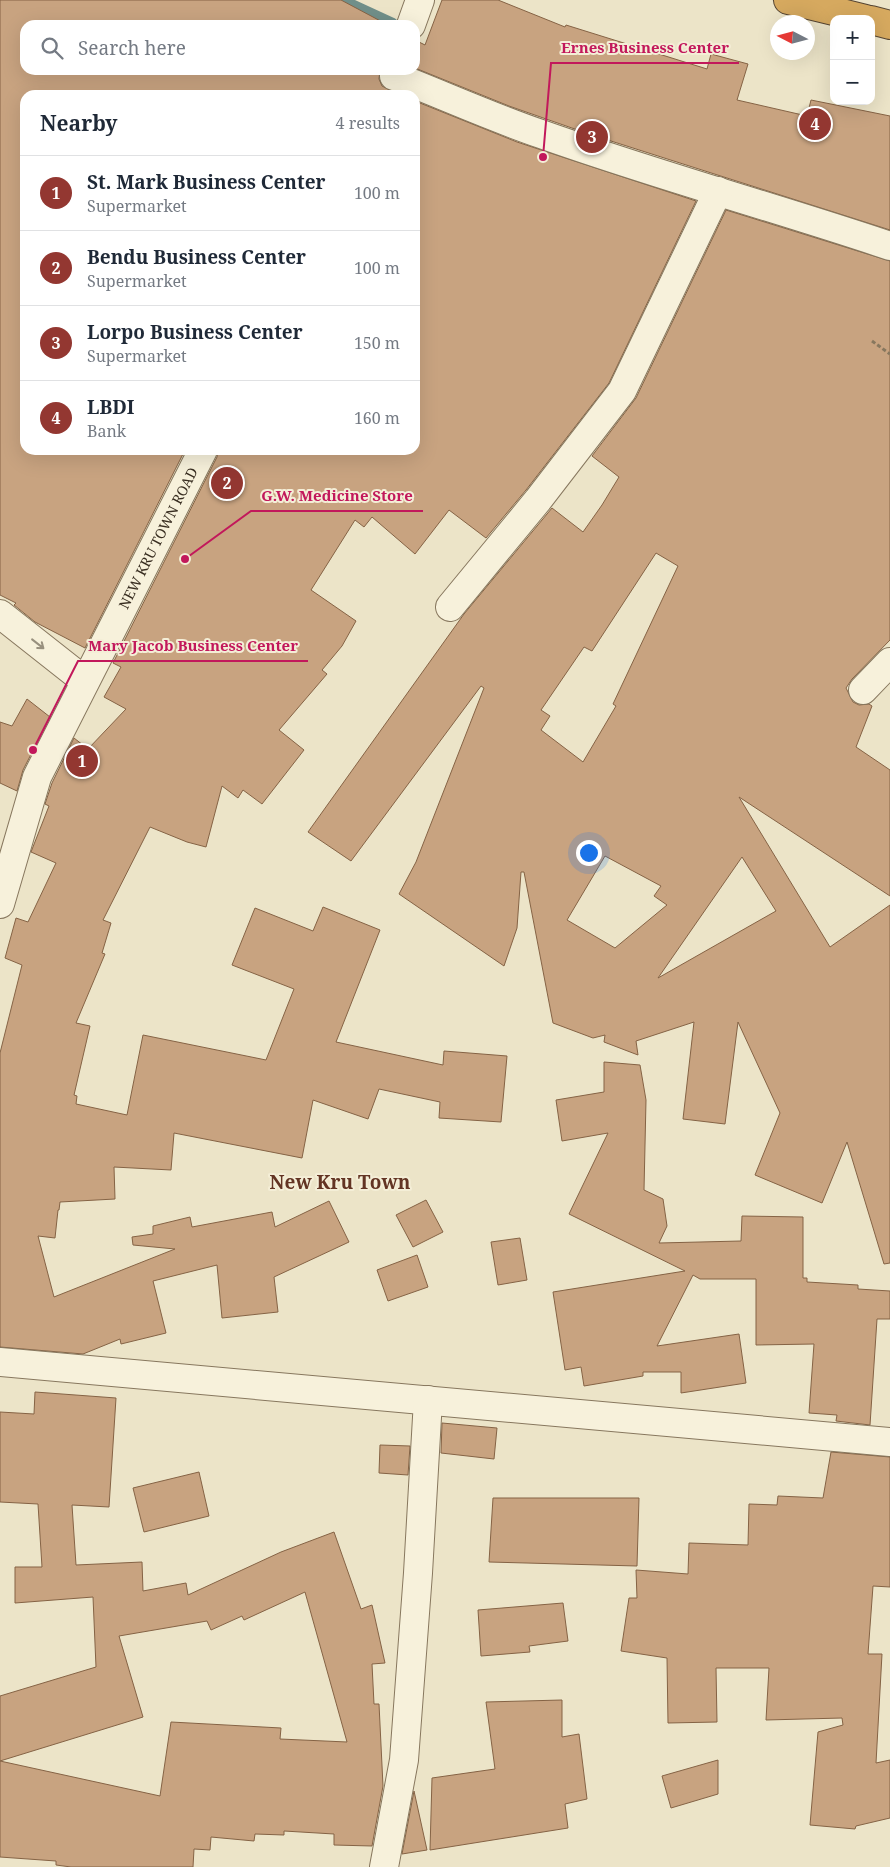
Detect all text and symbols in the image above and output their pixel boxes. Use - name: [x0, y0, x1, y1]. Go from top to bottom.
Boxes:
- north arrow: [770, 15, 815, 60]
- map controls: [830, 15, 875, 105]
- button: +: [830, 15, 875, 60]
- search box: [20, 20, 420, 75]
- callout: Ernes Business Center: [551, 33, 739, 63]
- icon: search: [38, 34, 66, 62]
- text: Search here: [78, 35, 186, 61]
- text: Ernes Business Center: [561, 37, 729, 57]
- button: −: [830, 60, 875, 105]
- pin: 4: [799, 105, 831, 143]
- text: Nearby: [40, 109, 118, 137]
- text: 4 results: [336, 112, 400, 134]
- pin: 3: [576, 118, 608, 156]
- text: St. Mark Business Center: [87, 169, 325, 195]
- text: 1: [51, 182, 61, 204]
- text: 100 m: [354, 182, 400, 204]
- text: Supermarket: [87, 195, 187, 217]
- text: Bendu Business Center: [87, 244, 306, 270]
- text: 2: [51, 257, 61, 279]
- text: 100 m: [354, 257, 400, 279]
- text: Supermarket: [87, 270, 187, 292]
- text: Lorpo Business Center: [87, 319, 303, 345]
- text: 3: [51, 332, 61, 354]
- text: 150 m: [354, 332, 400, 354]
- text: Supermarket: [87, 345, 187, 367]
- text: LBDI: [87, 394, 134, 420]
- text: 4: [51, 407, 61, 429]
- text: 160 m: [354, 407, 400, 429]
- text: Bank: [87, 420, 126, 442]
- street label: NEW KRU TOWN ROAD: [114, 464, 202, 612]
- pin: 2: [211, 464, 243, 502]
- callout: G.W. Medicine Store: [251, 481, 423, 511]
- text: G.W. Medicine Store: [261, 485, 413, 505]
- callout: Mary Jacob Business Center: [78, 631, 308, 661]
- text: Mary Jacob Business Center: [88, 635, 298, 655]
- one-way arrow: [32, 638, 45, 649]
- pin: 1: [66, 742, 98, 780]
- your location: [576, 840, 602, 866]
- district label: New Kru Town: [270, 1169, 411, 1195]

